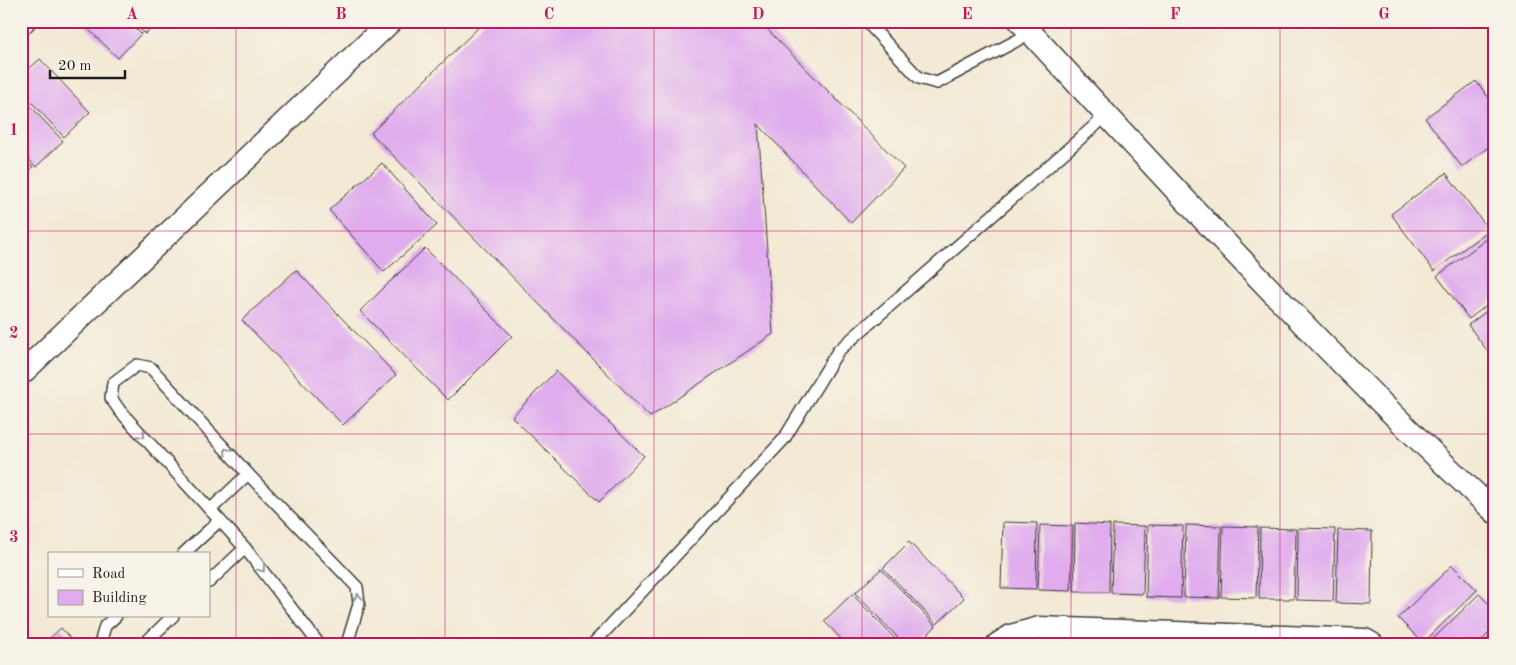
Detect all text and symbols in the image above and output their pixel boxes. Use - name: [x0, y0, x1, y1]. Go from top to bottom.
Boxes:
- text: A: [126, 7, 138, 23]
- text: B: [335, 7, 347, 23]
- text: C: [544, 7, 554, 23]
- text: D: [752, 7, 764, 23]
- text: E: [961, 7, 973, 23]
- text: F: [1170, 7, 1181, 23]
- text: G: [1378, 7, 1390, 23]
- scale bar: [50, 48, 125, 80]
- text: 20 m: [58, 59, 92, 74]
- text: 1: [9, 123, 19, 139]
- text: 2: [9, 326, 19, 342]
- one-way arrow: [136, 430, 145, 439]
- one-way arrow: [224, 448, 233, 457]
- text: 3: [9, 530, 19, 546]
- legend: [48, 552, 210, 618]
- one-way arrow: [256, 563, 264, 572]
- text: Road: [92, 567, 126, 582]
- text: Building: [92, 591, 147, 606]
- one-way arrow: [352, 593, 363, 601]

